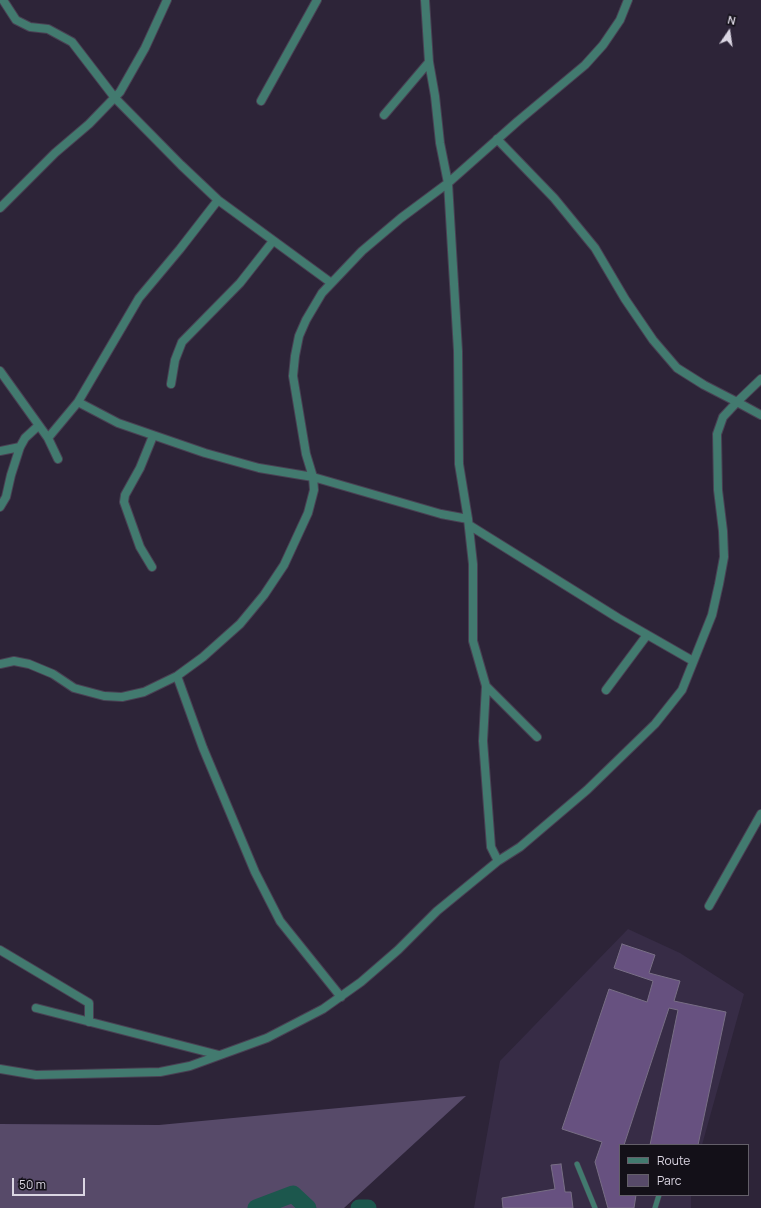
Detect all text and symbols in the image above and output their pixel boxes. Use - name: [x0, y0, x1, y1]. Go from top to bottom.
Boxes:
- north arrow: [709, 12, 749, 52]
- text: N: [726, 12, 737, 28]
- legend: [619, 1144, 749, 1196]
- text: Route: [657, 1152, 690, 1169]
- scale bar: [14, 1170, 87, 1196]
- text: Parc: [657, 1172, 681, 1189]
- text: 50 m: [19, 1176, 46, 1193]

